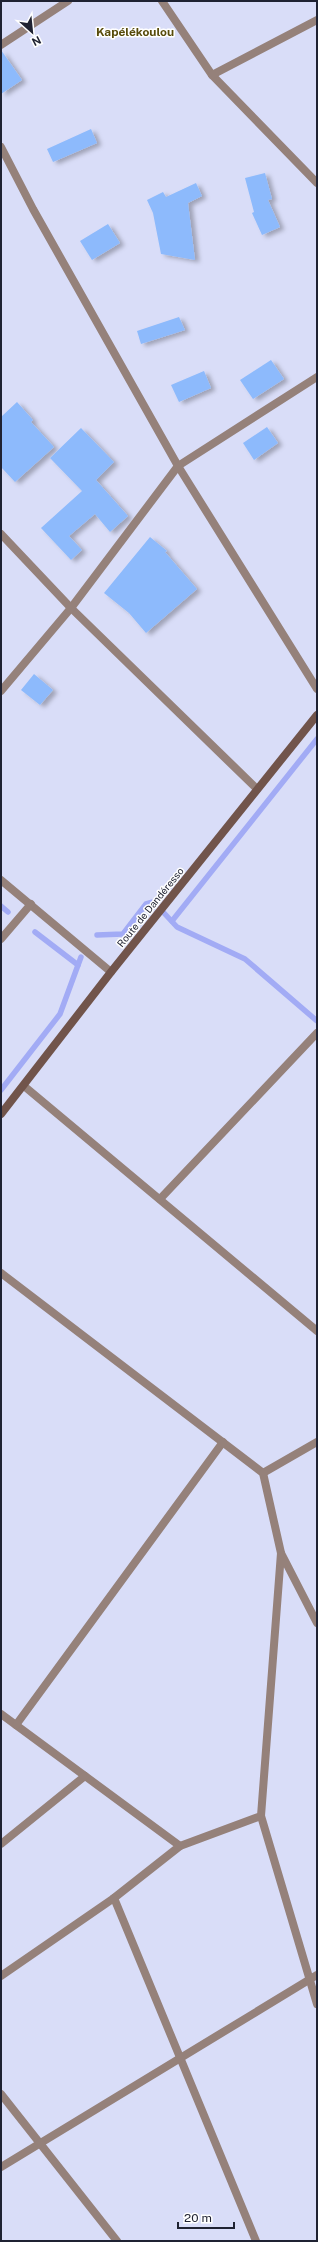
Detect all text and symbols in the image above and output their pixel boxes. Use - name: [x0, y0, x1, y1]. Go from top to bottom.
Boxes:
- north arrow: [12, 12, 52, 52]
- district label: Kapélékoulou: [96, 25, 174, 39]
- text: N: [30, 34, 43, 48]
- street label: Route de Dandéresso: [114, 865, 186, 949]
- scale bar: [178, 2204, 234, 2230]
- text: 20 m: [184, 2211, 212, 2225]

